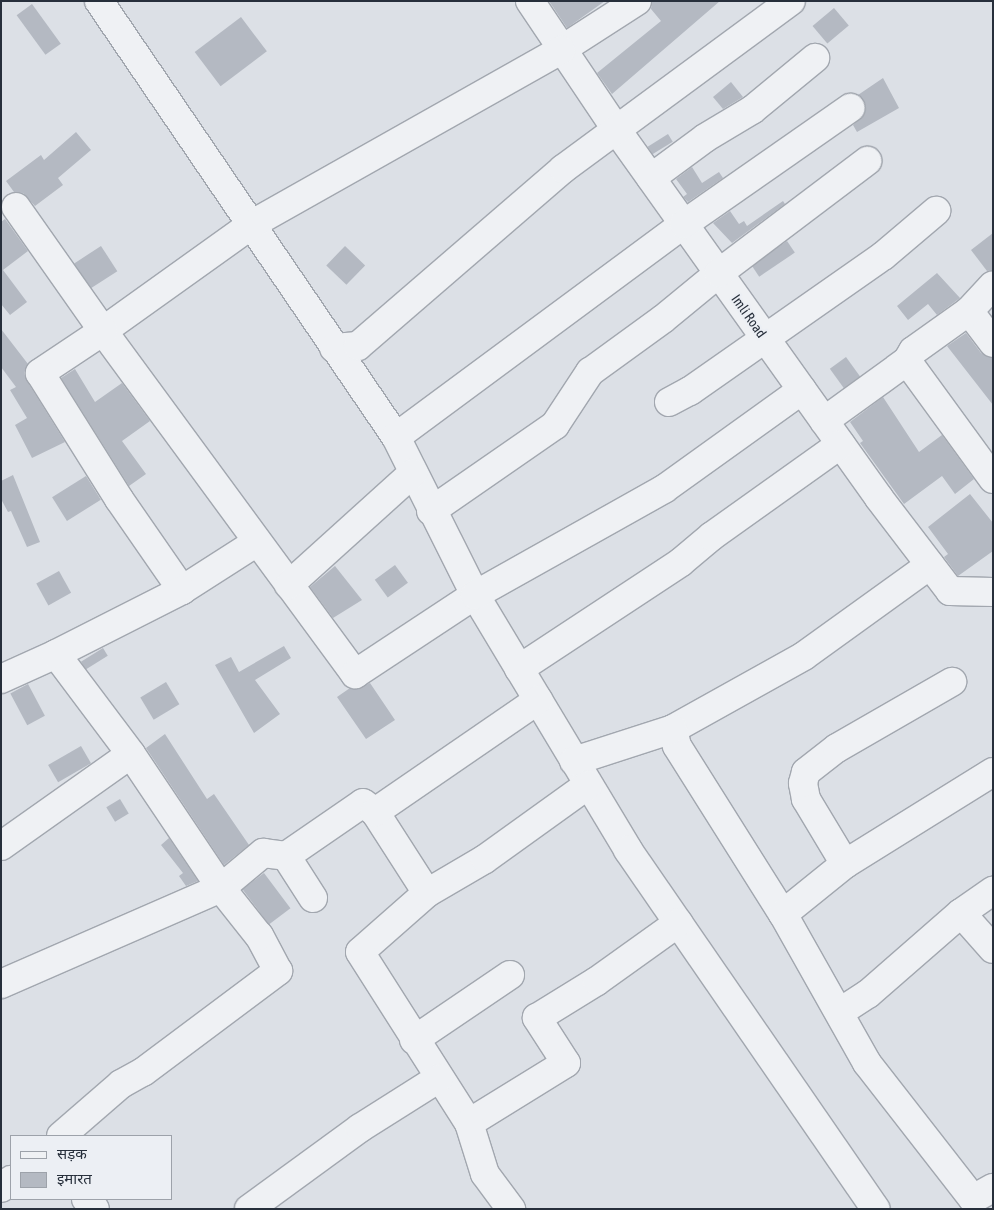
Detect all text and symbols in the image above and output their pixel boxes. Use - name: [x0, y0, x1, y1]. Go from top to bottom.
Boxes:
- street label: Imli Road: [728, 291, 770, 341]
- legend: [10, 1135, 172, 1200]
- text: सड़क: [57, 1145, 87, 1162]
- text: इमारत: [57, 1170, 92, 1187]

